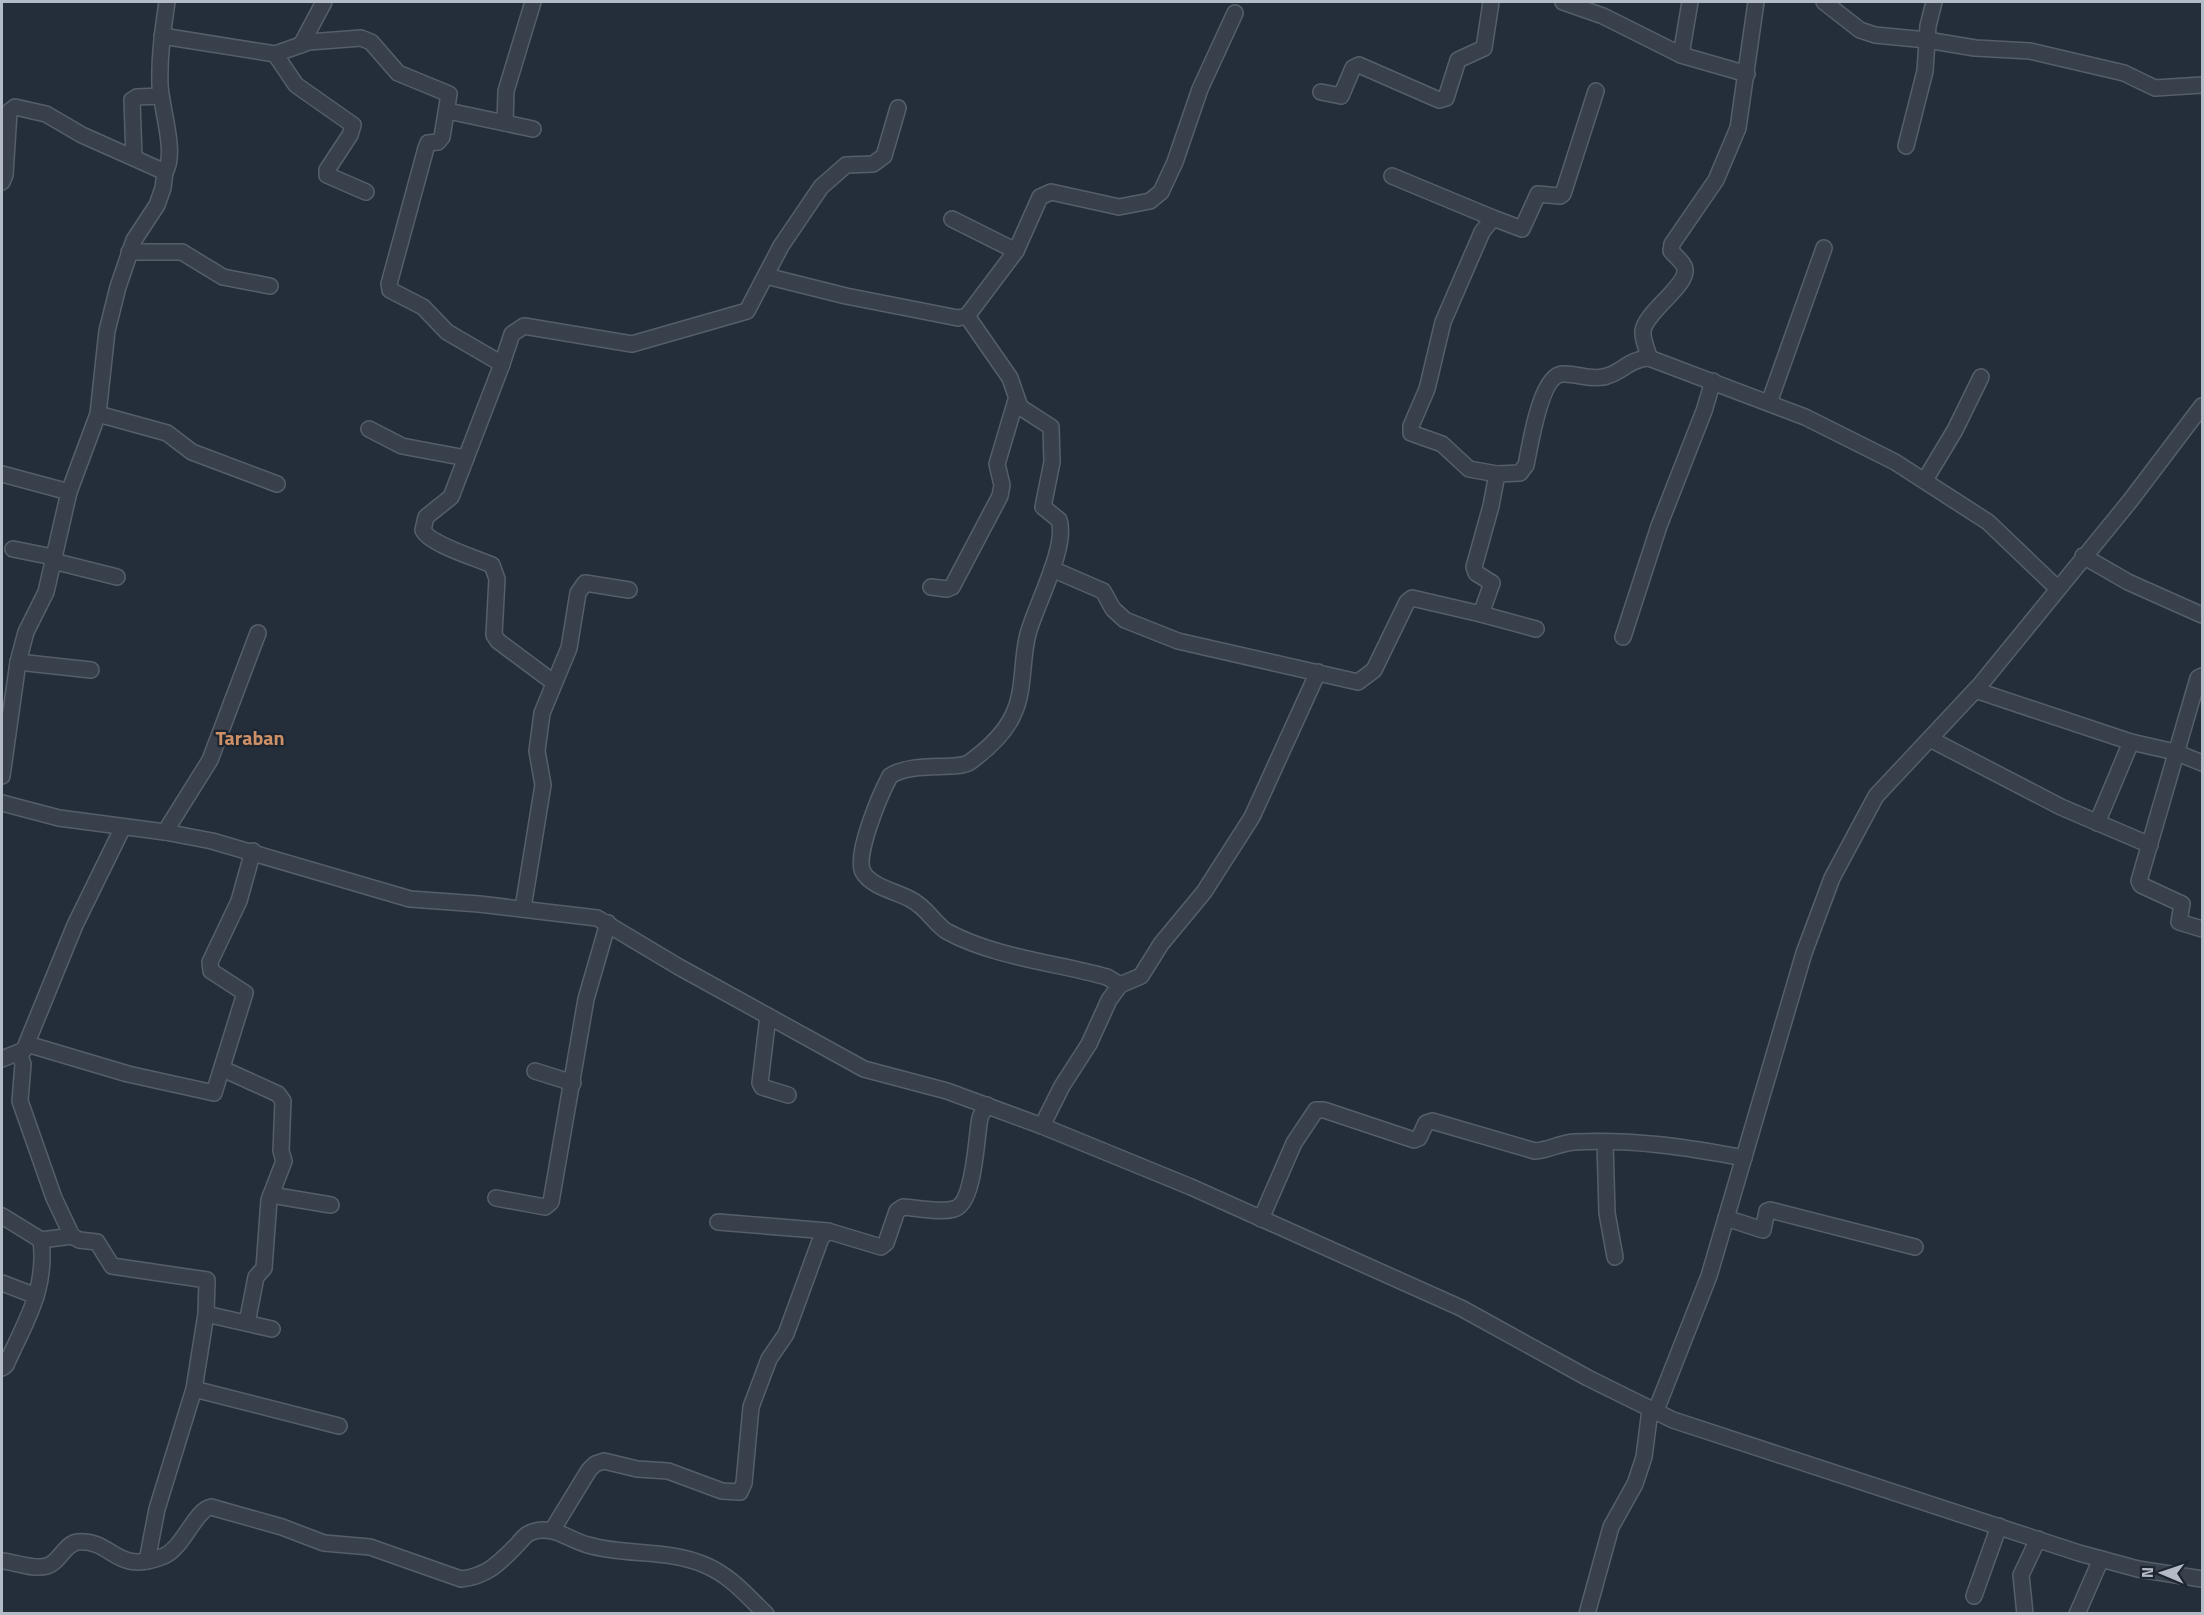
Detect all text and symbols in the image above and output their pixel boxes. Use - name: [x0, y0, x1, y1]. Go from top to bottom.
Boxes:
- district label: Taraban: [215, 722, 285, 753]
- north arrow: [2132, 1543, 2192, 1603]
- text: N: [2135, 1567, 2159, 1578]

